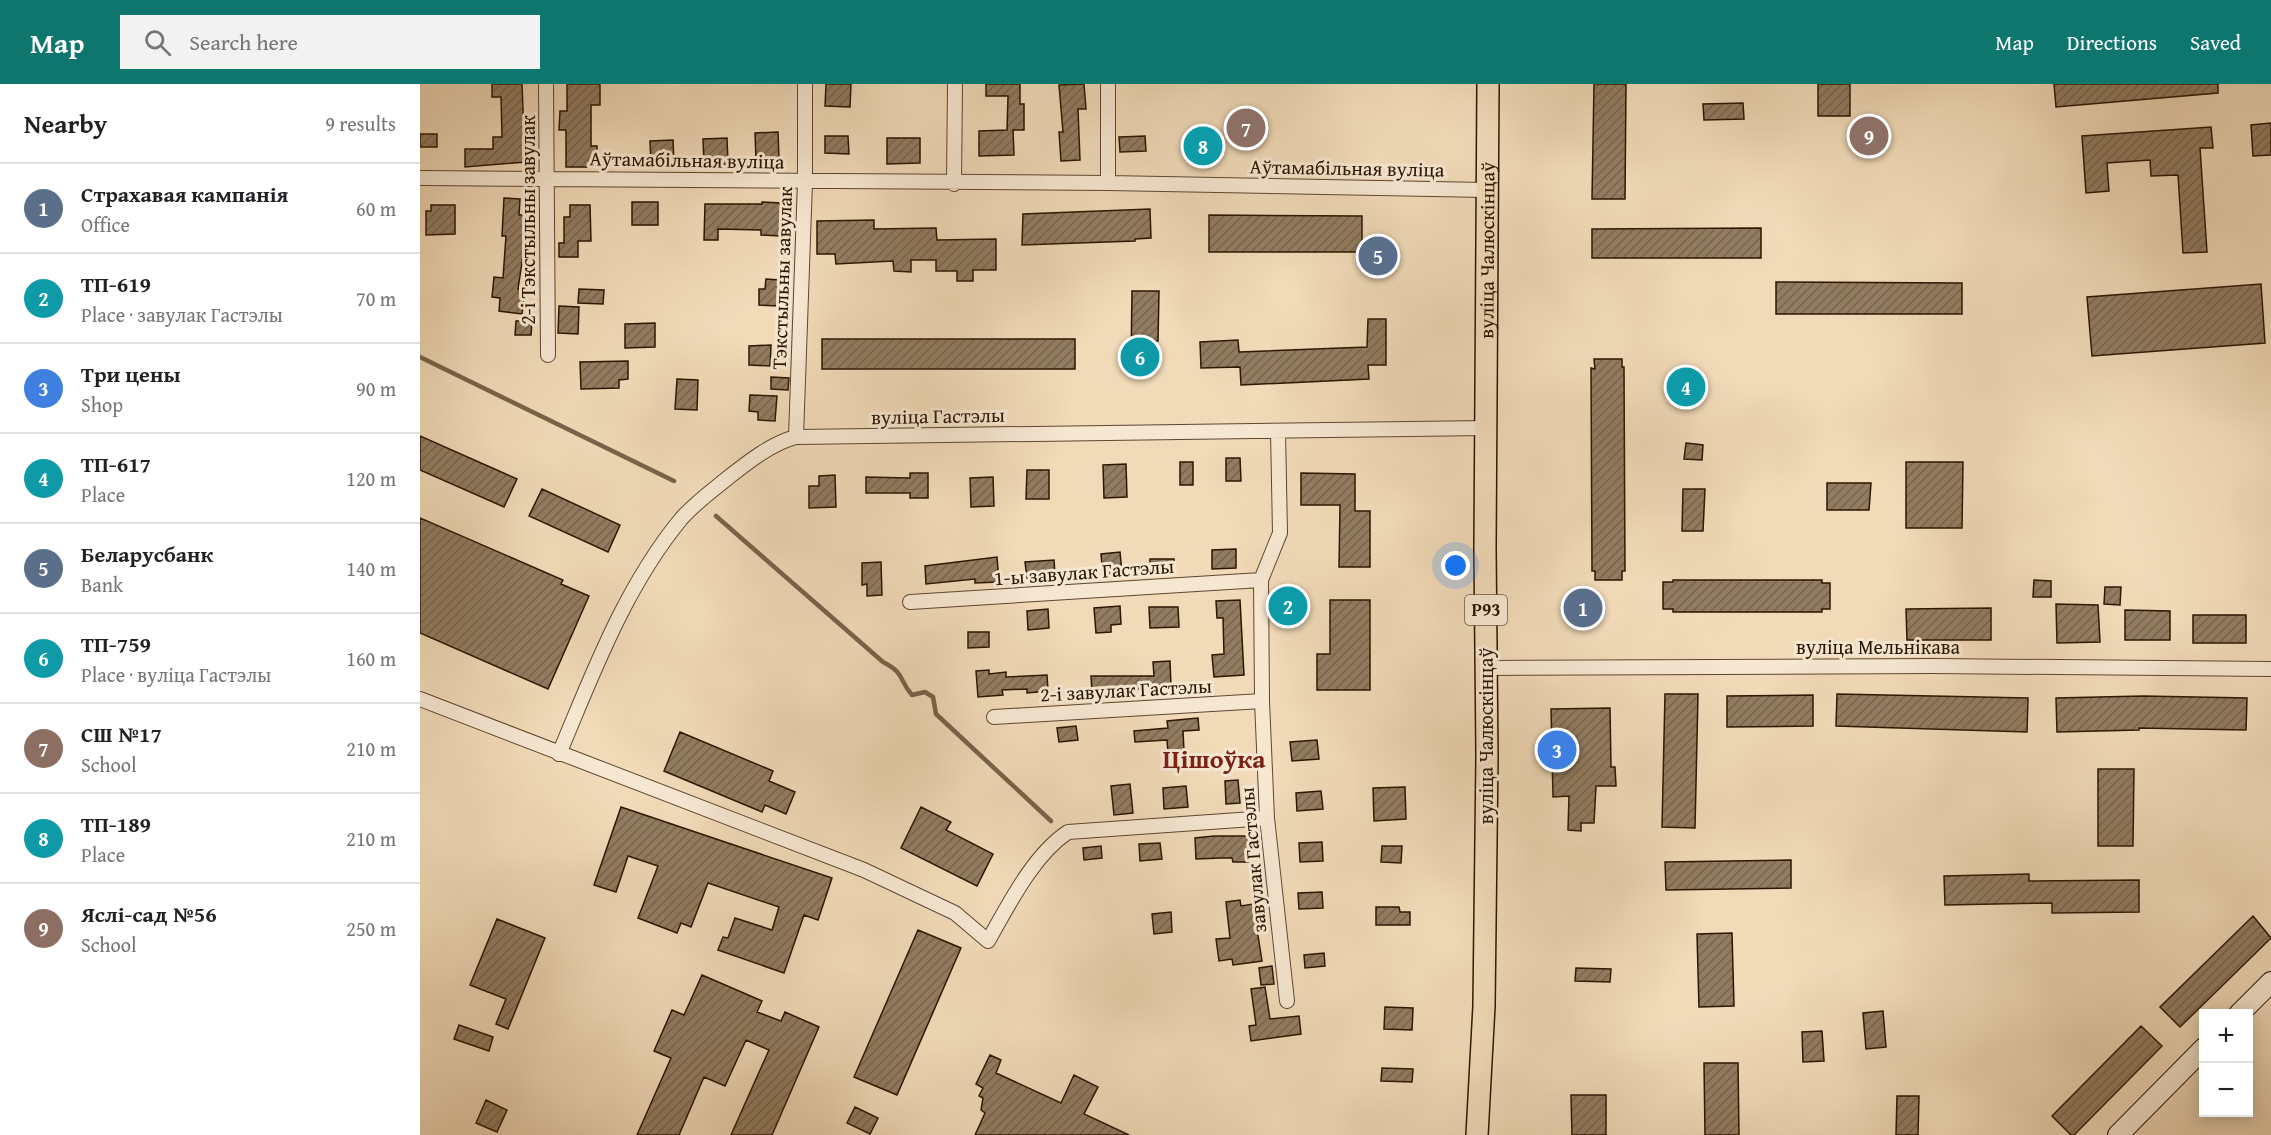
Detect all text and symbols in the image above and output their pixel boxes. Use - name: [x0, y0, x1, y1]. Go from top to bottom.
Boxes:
- search box: [120, 15, 540, 69]
- text: Map: [30, 22, 84, 63]
- icon: search: [141, 26, 174, 59]
- text: Search here: [189, 26, 298, 58]
- text: Map: [1995, 27, 2034, 58]
- text: Directions: [2067, 27, 2157, 58]
- text: Saved: [2190, 27, 2241, 58]
- text: Nearby: [24, 104, 107, 143]
- pin: 7: [1226, 106, 1266, 150]
- text: 9 results: [325, 109, 396, 138]
- pin: 9: [1850, 113, 1888, 158]
- street label: 2-і Тэкстыльны завулак: [513, 115, 542, 325]
- pin: 8: [1184, 124, 1222, 168]
- street label: Аўтамабільная вуліца: [589, 143, 785, 176]
- street label: Аўтамабільная вуліца: [1249, 151, 1445, 184]
- street label: вуліца Чалюскінцаў: [1471, 162, 1501, 339]
- text: Страхавая кампанія: [81, 178, 288, 210]
- street label: Тэкстыльны завулак: [764, 185, 799, 370]
- text: 1: [38, 194, 49, 223]
- text: 60 m: [356, 194, 396, 223]
- text: Office: [81, 210, 130, 239]
- pin: 5: [1358, 234, 1398, 279]
- text: ТП-619: [81, 268, 151, 300]
- text: 2: [38, 284, 49, 313]
- text: 70 m: [356, 284, 396, 313]
- text: Place · завулак Гастэлы: [81, 300, 283, 329]
- pin: 6: [1120, 334, 1160, 380]
- text: Три цены: [81, 358, 180, 390]
- pin: 4: [1666, 364, 1706, 410]
- text: 3: [38, 374, 49, 403]
- text: 90 m: [356, 374, 396, 403]
- text: Shop: [81, 390, 123, 419]
- street label: вуліца Гастэлы: [871, 400, 1005, 431]
- text: ТП-617: [81, 448, 151, 480]
- text: 4: [38, 464, 49, 493]
- text: 120 m: [346, 464, 396, 493]
- text: Place: [81, 480, 125, 509]
- text: Беларусбанк: [81, 538, 213, 570]
- street label: 1-ы завулак Гастэлы: [993, 551, 1175, 592]
- your location: [1441, 551, 1470, 580]
- text: 5: [38, 554, 49, 583]
- text: 140 m: [346, 554, 396, 583]
- text: Bank: [81, 570, 123, 599]
- pin: 2: [1268, 584, 1308, 628]
- pin: 1: [1564, 586, 1602, 630]
- road number: Р93: [1465, 595, 1507, 625]
- text: ТП-759: [81, 628, 151, 660]
- street label: вуліца Мельнікава: [1796, 632, 1960, 661]
- text: 6: [38, 644, 49, 673]
- text: 160 m: [346, 644, 396, 673]
- street label: вуліца Чалюскінцаў: [1471, 648, 1500, 824]
- text: Place · вуліца Гастэлы: [81, 660, 271, 689]
- street label: 2-і завулак Гастэлы: [1039, 671, 1213, 708]
- text: СШ №17: [81, 718, 162, 750]
- pin: 3: [1538, 728, 1576, 772]
- text: 7: [38, 734, 49, 763]
- text: 210 m: [346, 734, 396, 763]
- district label: Цішоўка: [1163, 739, 1266, 778]
- text: School: [81, 750, 137, 779]
- street label: завулак Гастэлы: [1232, 786, 1273, 934]
- text: ТП-189: [81, 808, 151, 840]
- text: 8: [38, 824, 49, 853]
- text: 210 m: [346, 824, 396, 853]
- text: Place: [81, 840, 125, 869]
- text: Яслі-сад №56: [81, 898, 217, 930]
- text: 9: [38, 914, 49, 943]
- text: 250 m: [346, 914, 396, 943]
- text: School: [81, 930, 137, 959]
- map controls: [2199, 1009, 2253, 1117]
- button: +: [2199, 1009, 2253, 1063]
- button: −: [2199, 1063, 2253, 1117]

